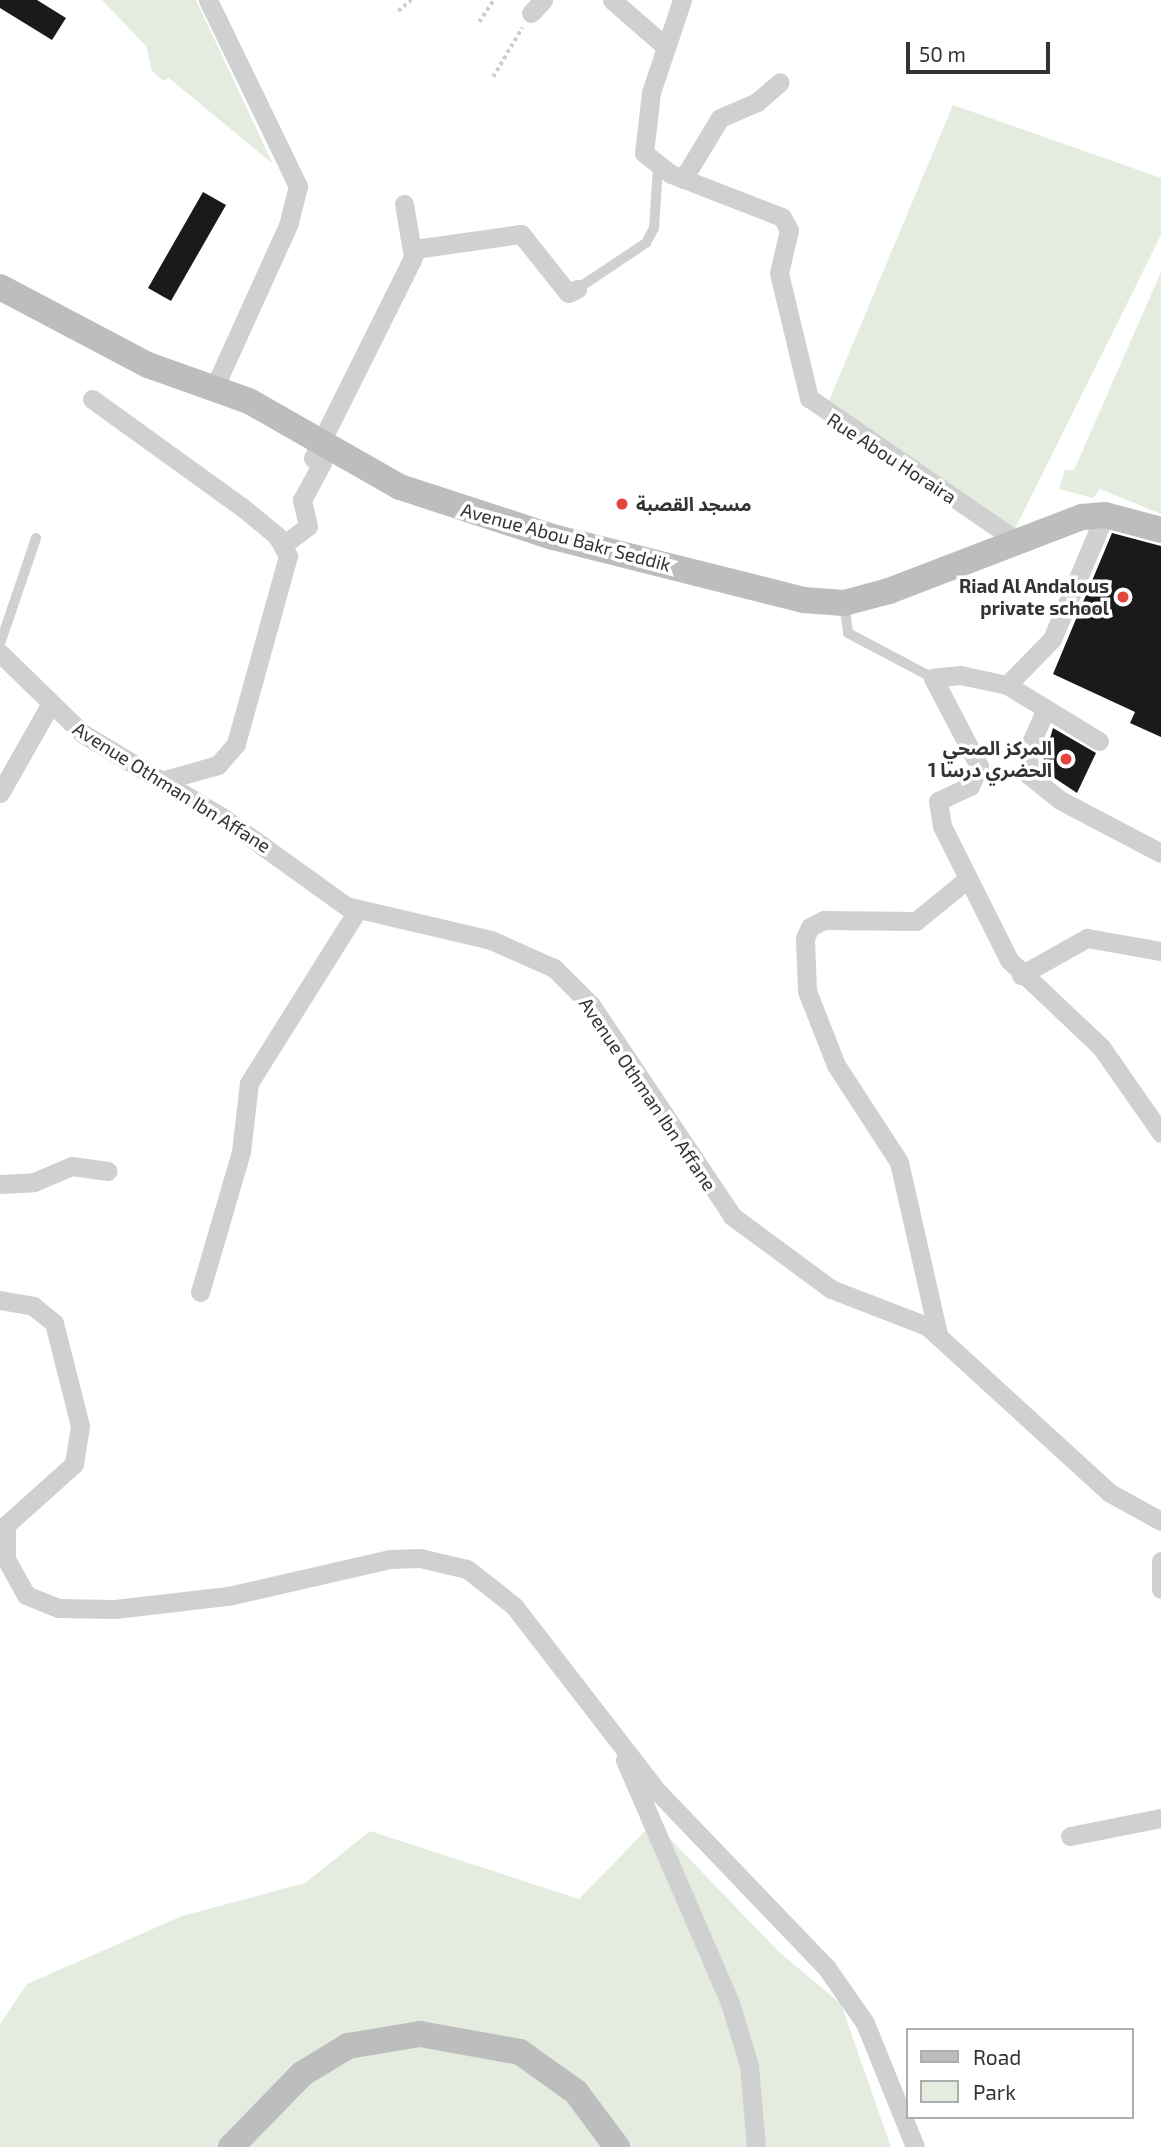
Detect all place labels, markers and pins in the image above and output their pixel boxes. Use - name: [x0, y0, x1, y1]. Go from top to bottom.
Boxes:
- place label: مسجد القصبة: [636, 493, 752, 515]
- marker: مسجد القصبة: [614, 496, 630, 512]
- place label: Riad Al Andalous private school: [958, 575, 1109, 619]
- marker: Riad Al Andalous private school: [1115, 589, 1131, 605]
- place label: المركز الصحي الحضري درسا 1: [928, 737, 1052, 781]
- marker: المركز الصحي الحضري درسا 1: [1058, 751, 1074, 767]

